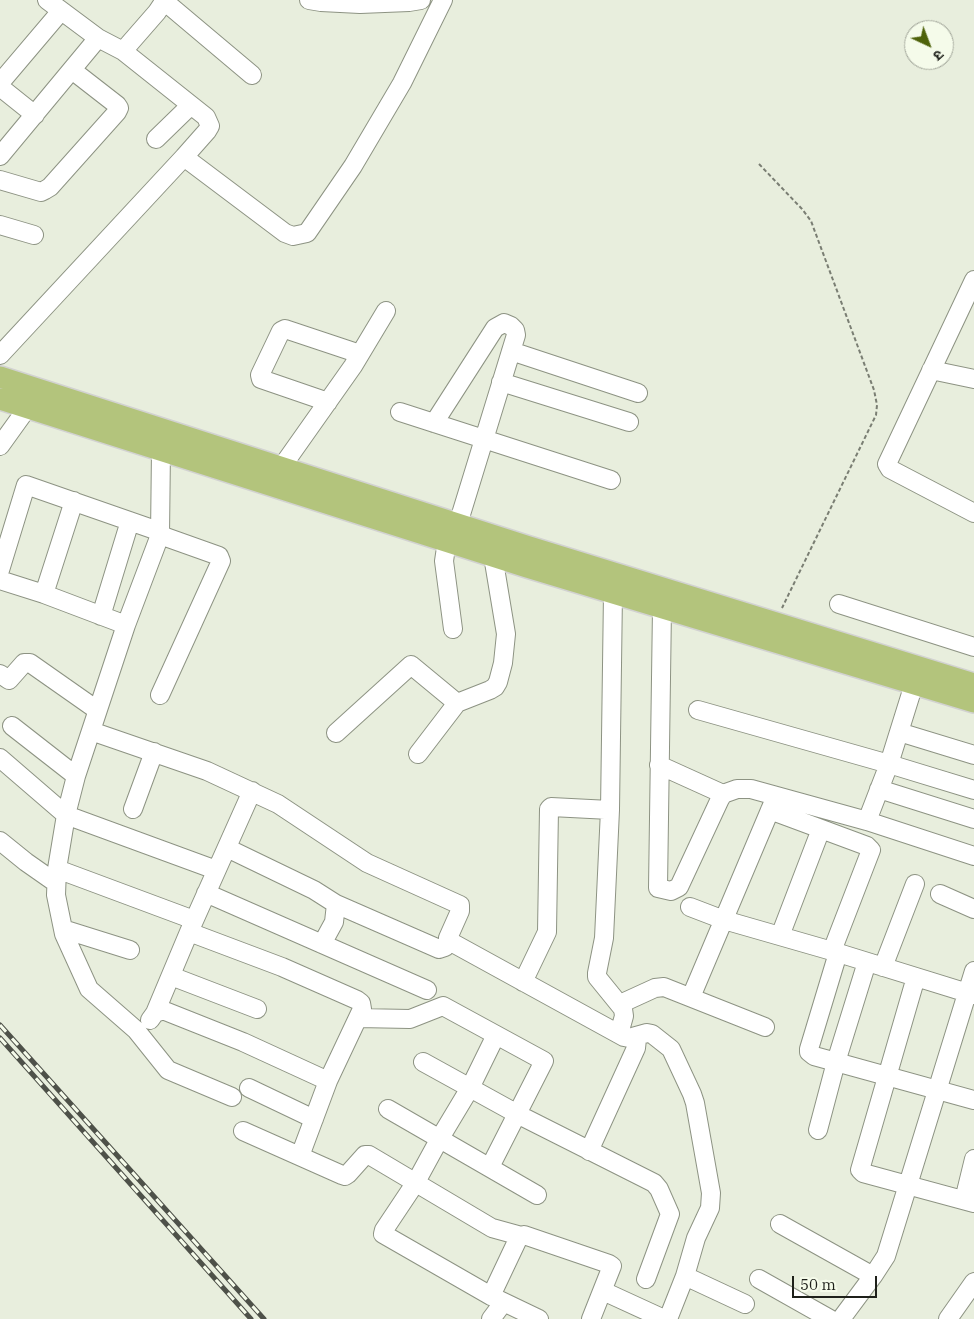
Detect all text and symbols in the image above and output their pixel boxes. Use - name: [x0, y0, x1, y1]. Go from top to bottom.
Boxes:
- north arrow: [904, 20, 954, 70]
- text: उ: [929, 46, 948, 65]
- scale bar: [794, 1266, 879, 1298]
- text: 50 m: [800, 1275, 836, 1294]

